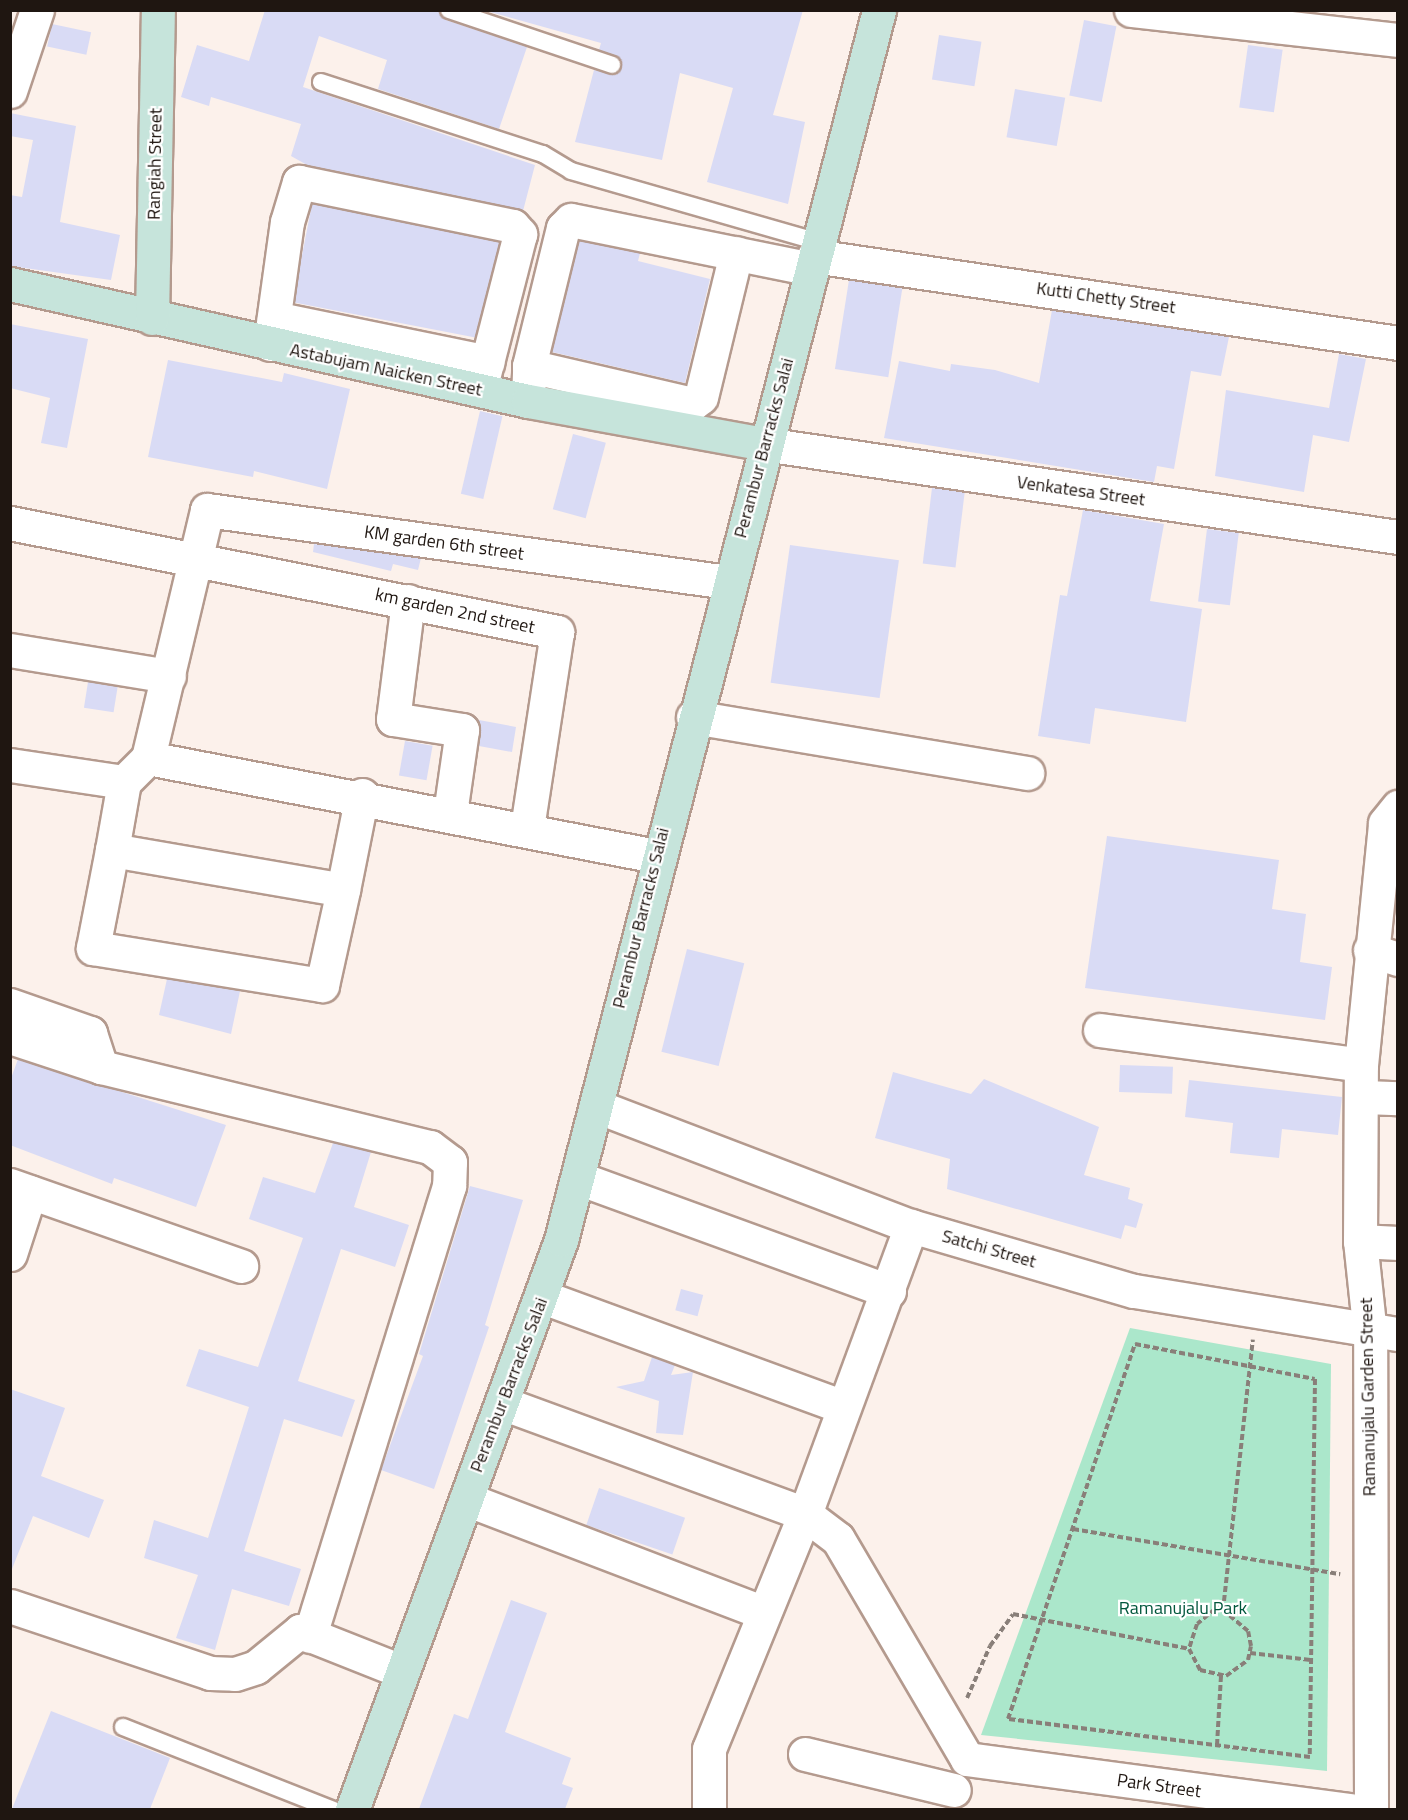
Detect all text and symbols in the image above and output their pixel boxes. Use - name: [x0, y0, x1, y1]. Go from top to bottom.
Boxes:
- street label: Rangiah Street: [143, 108, 167, 220]
- street label: Kutti Chetty Street: [1035, 278, 1177, 318]
- street label: Astabujam Naicken Street: [288, 339, 484, 401]
- street label: Perambur Barracks Salai: [730, 356, 798, 540]
- street label: Venkatesa Street: [1015, 471, 1147, 511]
- street label: KM garden 6th street: [363, 521, 525, 565]
- street label: km garden 2nd street: [373, 584, 537, 638]
- street label: Perambur Barracks Salai: [608, 825, 674, 1011]
- street label: Satchi Street: [939, 1225, 1039, 1273]
- street label: Perambur Barracks Salai: [466, 1295, 552, 1475]
- street label: Ramanujalu Garden Street: [1355, 1297, 1381, 1497]
- park label: Ramanujalu Park: [1119, 1597, 1247, 1619]
- street label: Park Street: [1116, 1769, 1202, 1803]

